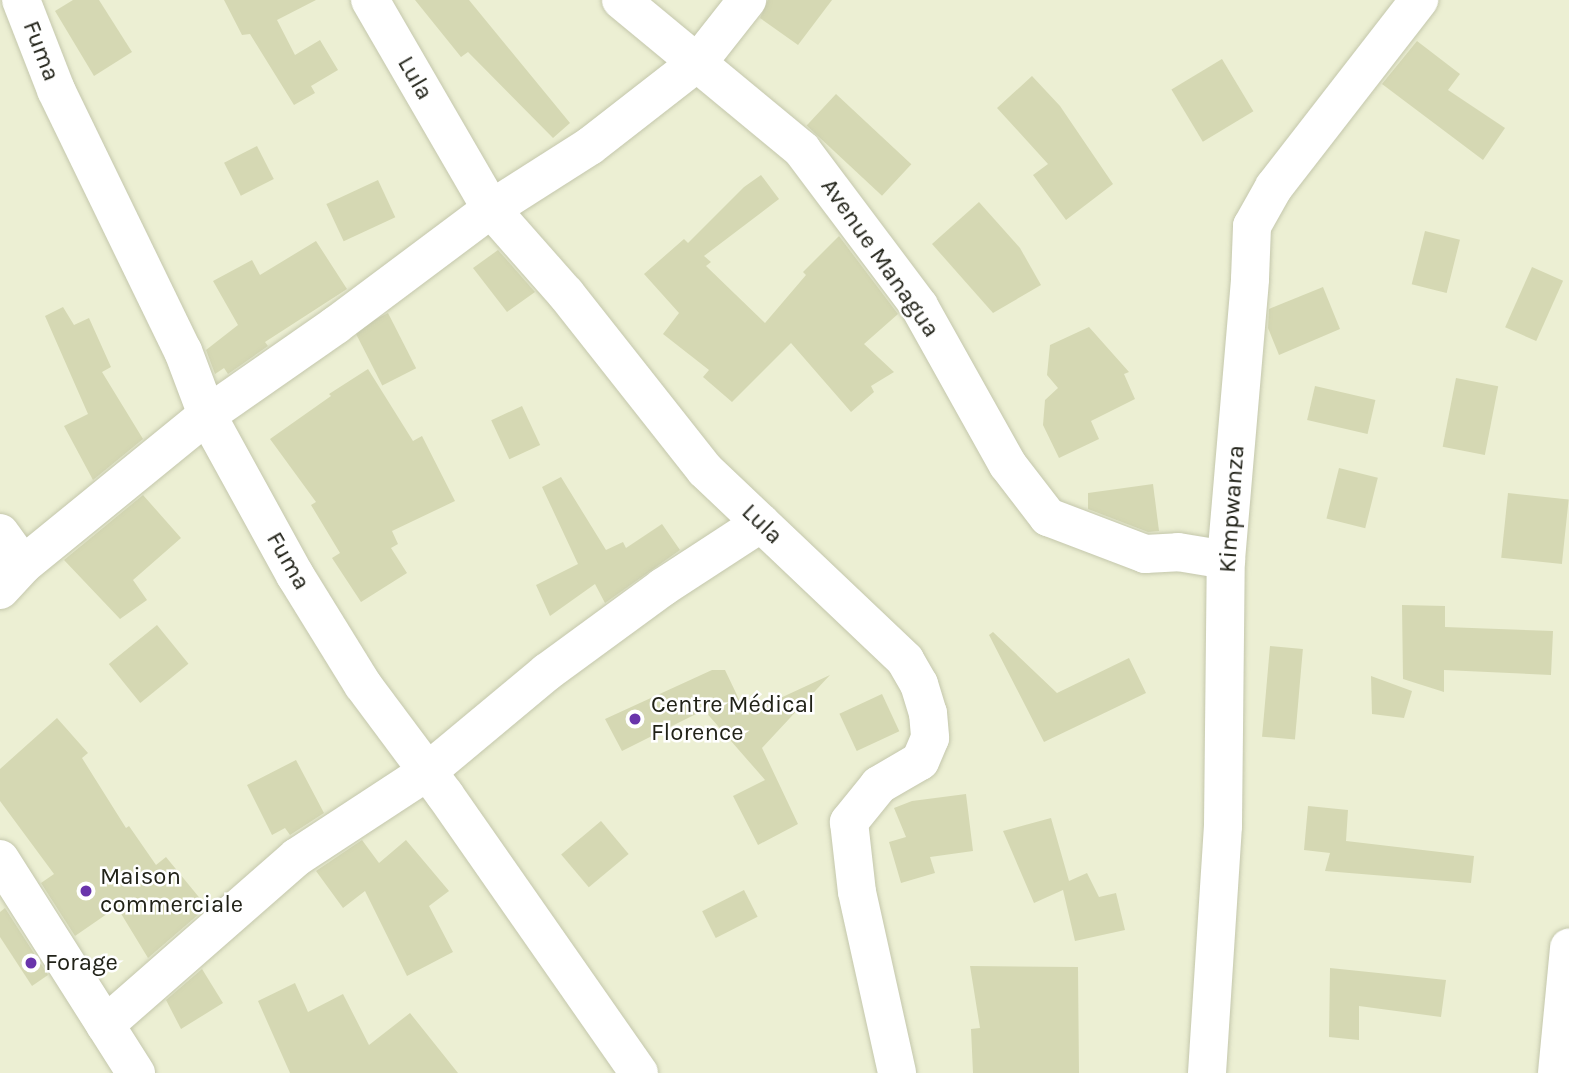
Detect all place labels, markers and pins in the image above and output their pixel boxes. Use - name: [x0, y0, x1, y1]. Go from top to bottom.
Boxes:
- place label: Centre Médical Florence: [651, 691, 815, 747]
- marker: Centre Médical Florence: [625, 709, 645, 729]
- place label: Maison commerciale: [100, 863, 243, 919]
- marker: Maison commerciale: [78, 883, 94, 899]
- place label: Forage: [45, 949, 118, 977]
- marker: Forage: [23, 955, 39, 971]

